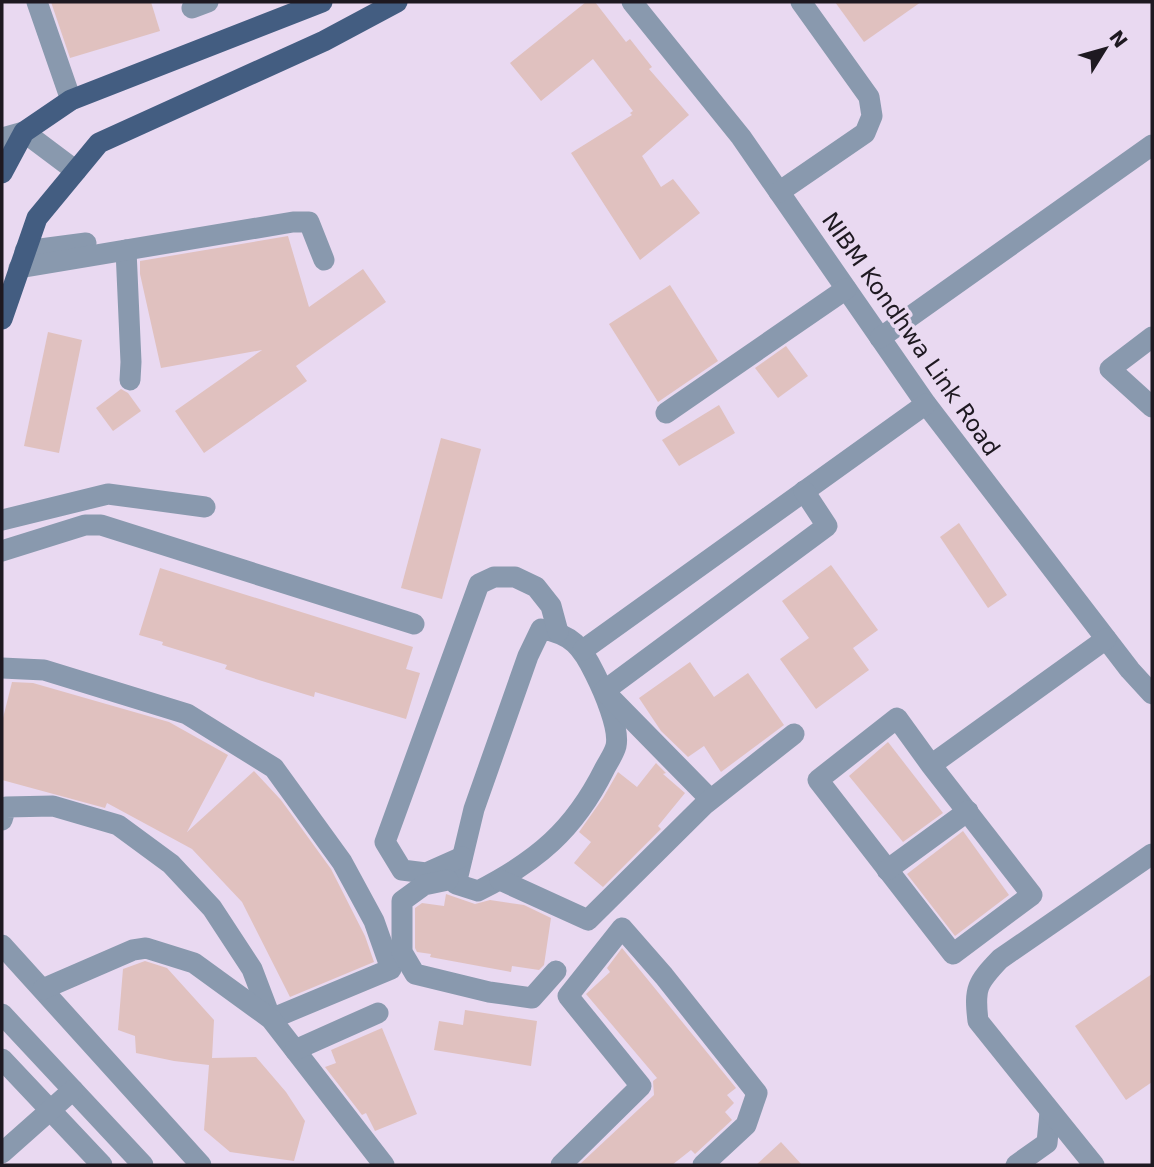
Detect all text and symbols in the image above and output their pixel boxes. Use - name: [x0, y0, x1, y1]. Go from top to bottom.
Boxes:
- north arrow: [1070, 14, 1140, 84]
- text: N: [1105, 26, 1132, 52]
- street label: NIBM Kondhwa Link Road: [817, 207, 1005, 461]

